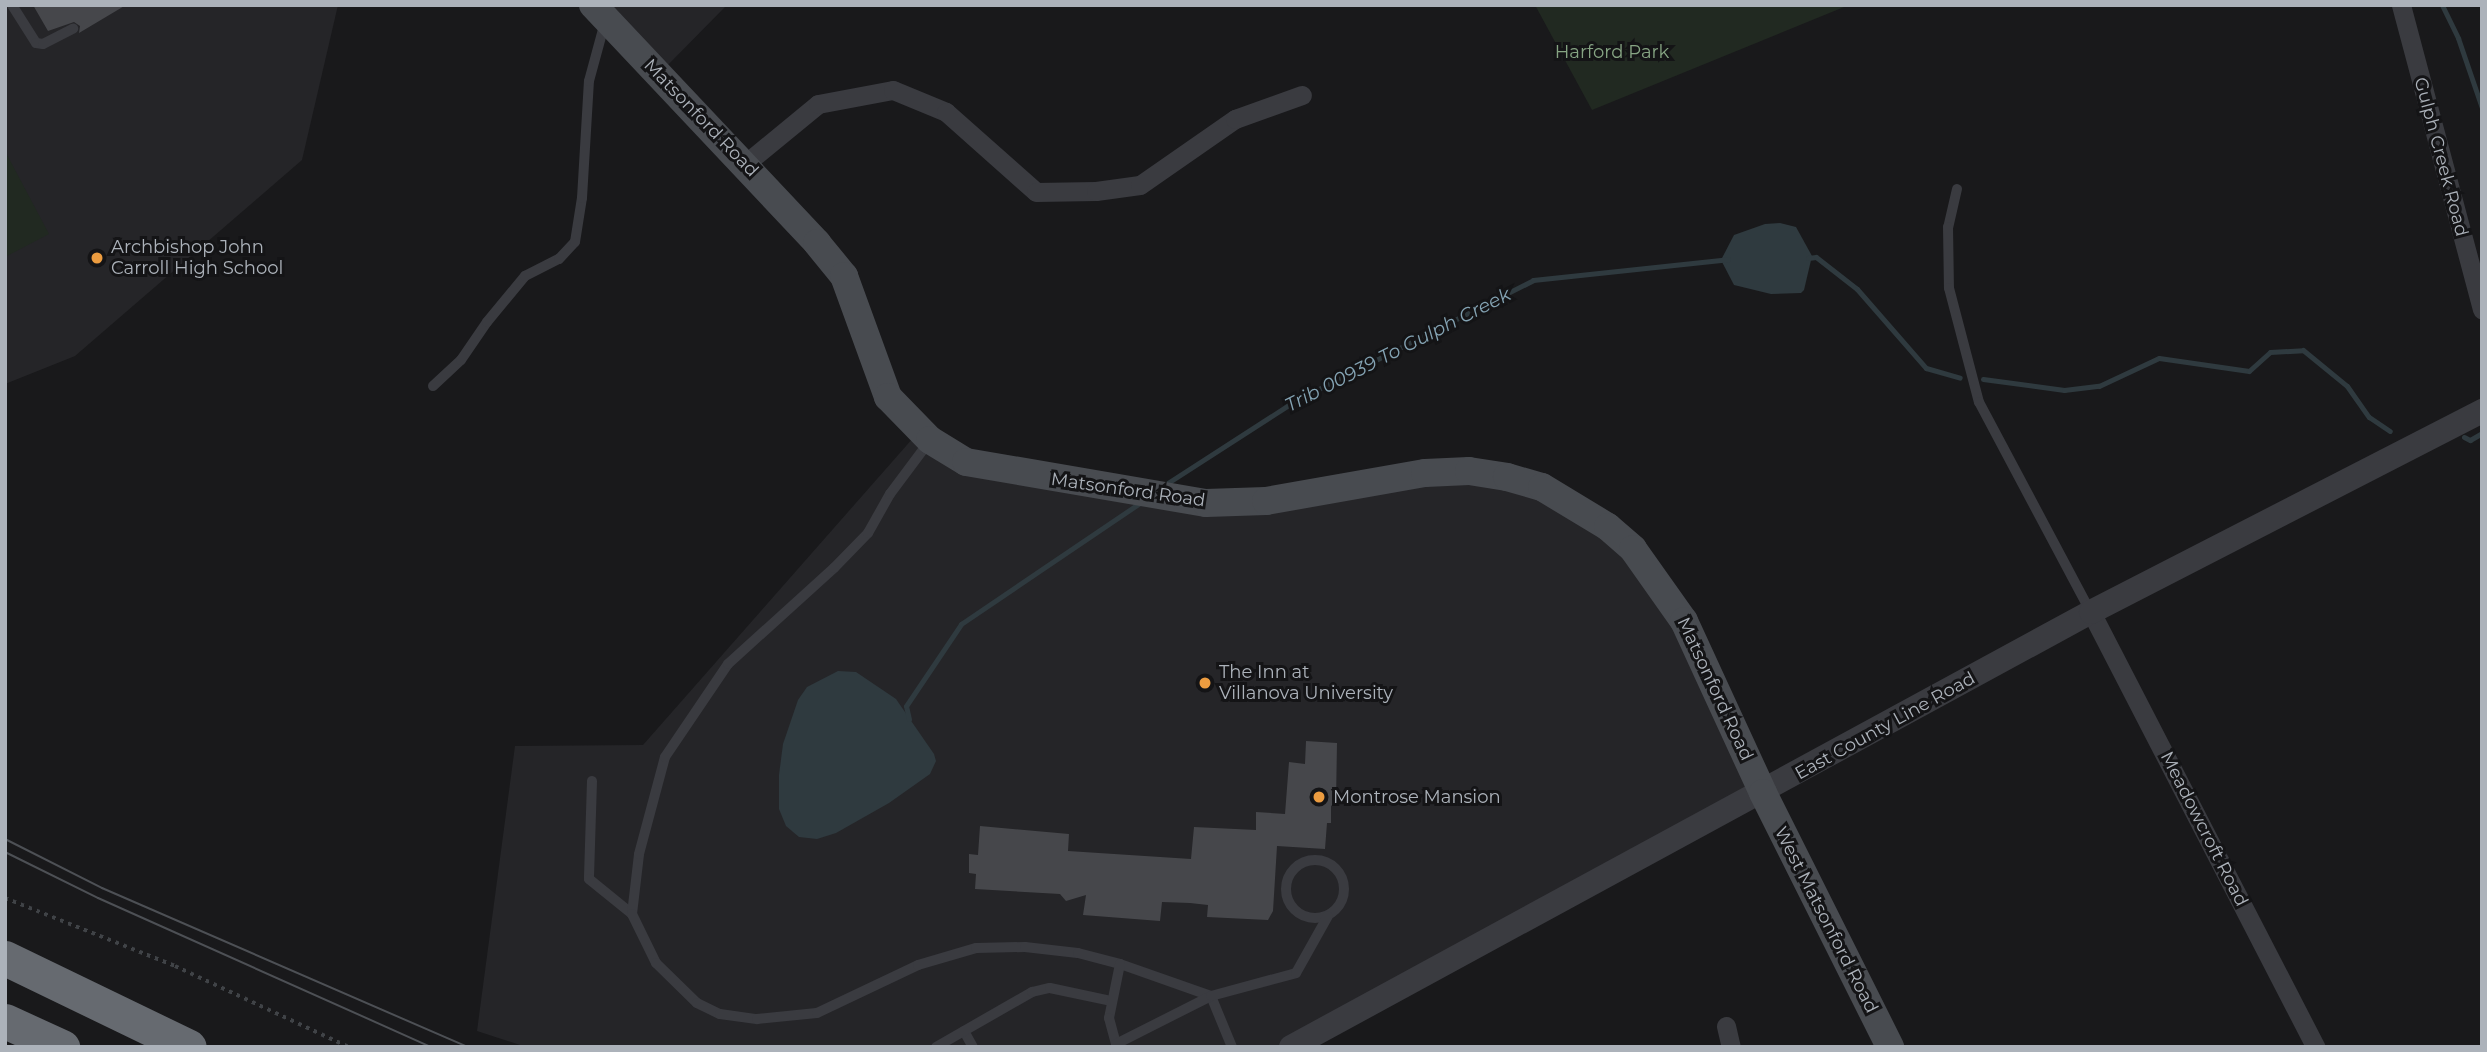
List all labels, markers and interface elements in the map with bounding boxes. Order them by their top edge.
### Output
park label: Harford Park [1555,41,1669,63]
street label: Matsonford Road [639,55,763,181]
street label: Gulph Creek Road [2409,75,2473,239]
place label: Archbishop John Carroll High School [111,237,283,280]
marker: Archbishop John Carroll High School [89,250,105,266]
water label: Trib 00939 To Gulph Creek [1281,283,1515,417]
street label: Matsonford Road [1049,468,1207,512]
street label: Matsonford Road [1672,614,1758,764]
place label: The Inn at Villanova University [1219,662,1393,704]
street label: East County Line Road [1791,667,1979,785]
marker: The Inn at Villanova University [1197,675,1213,691]
street label: Meadowcroft Road [2156,748,2252,910]
place label: Montrose Mansion [1333,786,1501,808]
marker: Montrose Mansion [1311,789,1327,805]
street label: West Matsonford Road [1770,823,1882,1017]

